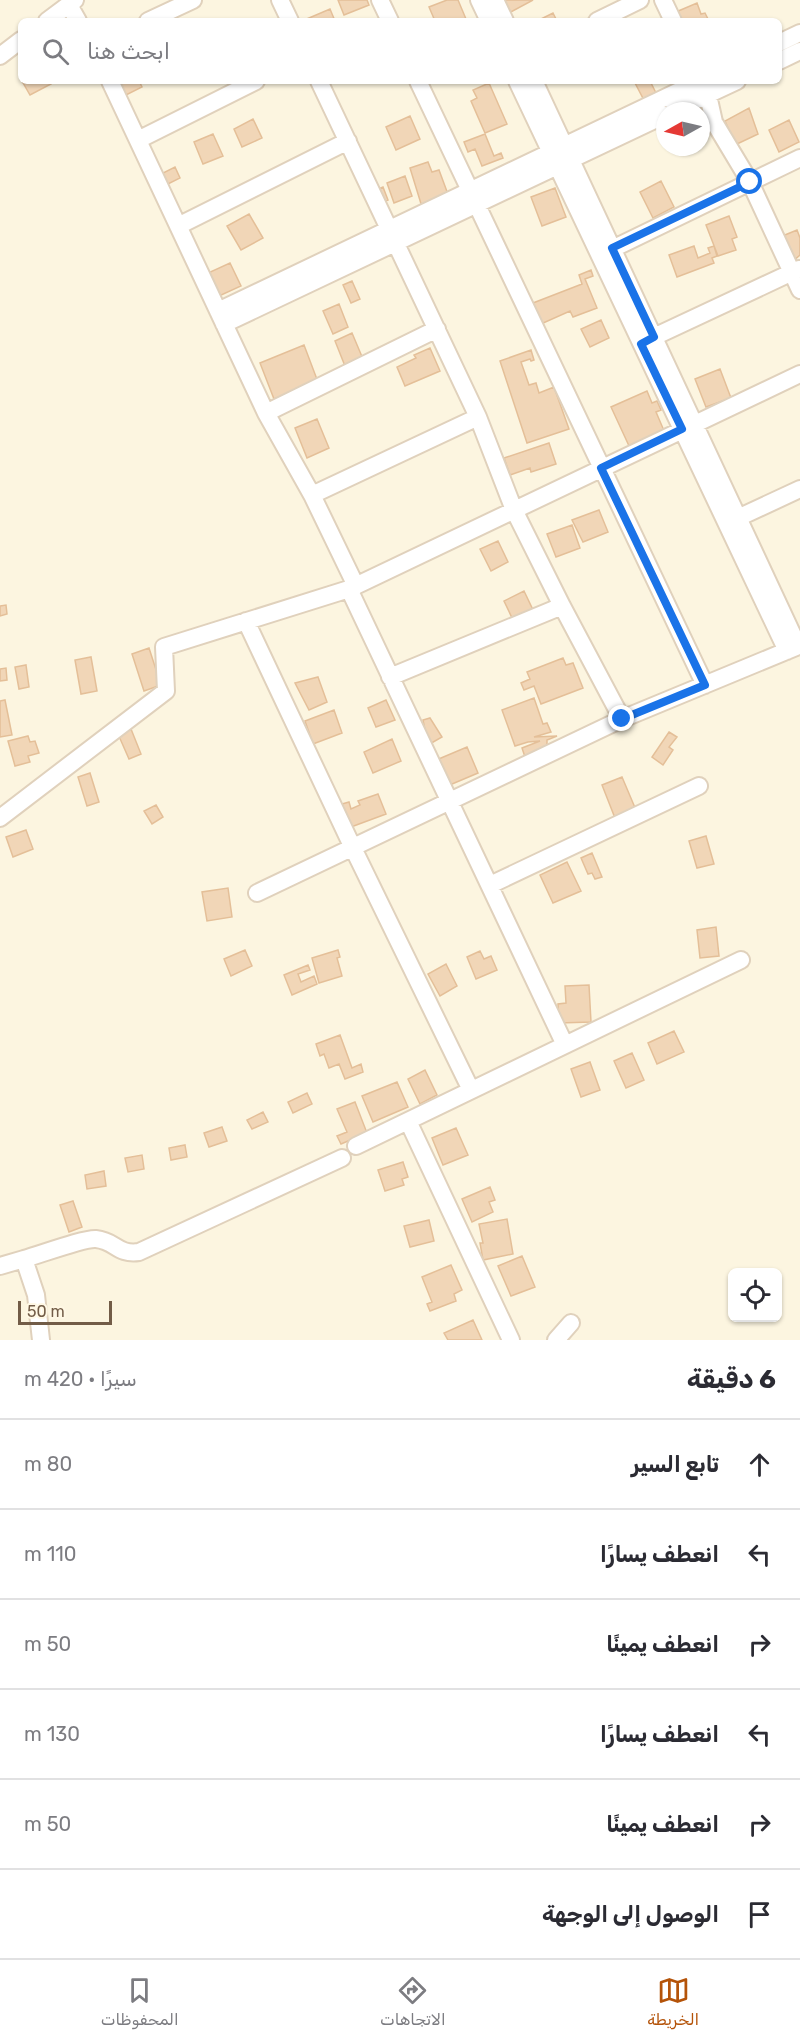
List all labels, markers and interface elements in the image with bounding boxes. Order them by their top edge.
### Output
search box [18,18,782,84]
icon: search [39,35,72,68]
text: ابحث هنا [87,38,170,65]
north arrow [656,102,710,156]
route start [736,168,762,194]
route end [608,705,634,731]
map controls [728,1268,782,1322]
button: locate [728,1268,782,1322]
scale bar [18,1298,112,1326]
text: 50 m [27,1302,65,1321]
text: 6 دقيقة [687,1364,776,1395]
text: سيرًا · 420 m [24,1367,137,1391]
icon: ahead [743,1448,776,1481]
text: تابع السير [631,1451,719,1478]
text: 80 m [24,1452,72,1476]
icon: left [743,1538,776,1571]
text: انعطف يسارًا [600,1541,719,1568]
text: 110 m [24,1542,77,1566]
icon: right [743,1628,776,1661]
text: انعطف يمينًا [606,1631,719,1658]
text: 50 m [24,1632,71,1656]
icon: left [743,1718,776,1751]
text: انعطف يسارًا [600,1721,719,1748]
text: 130 m [24,1722,80,1746]
icon: right [743,1808,776,1841]
text: انعطف يمينًا [606,1811,719,1838]
text: 50 m [24,1812,71,1836]
icon: arrive [743,1898,776,1931]
text: الوصول إلى الوجهة [542,1901,719,1928]
tab: المحفوظات [101,1974,179,2029]
tab: الاتجاهات [380,1974,446,2029]
tab: الخريطة [647,1974,699,2029]

